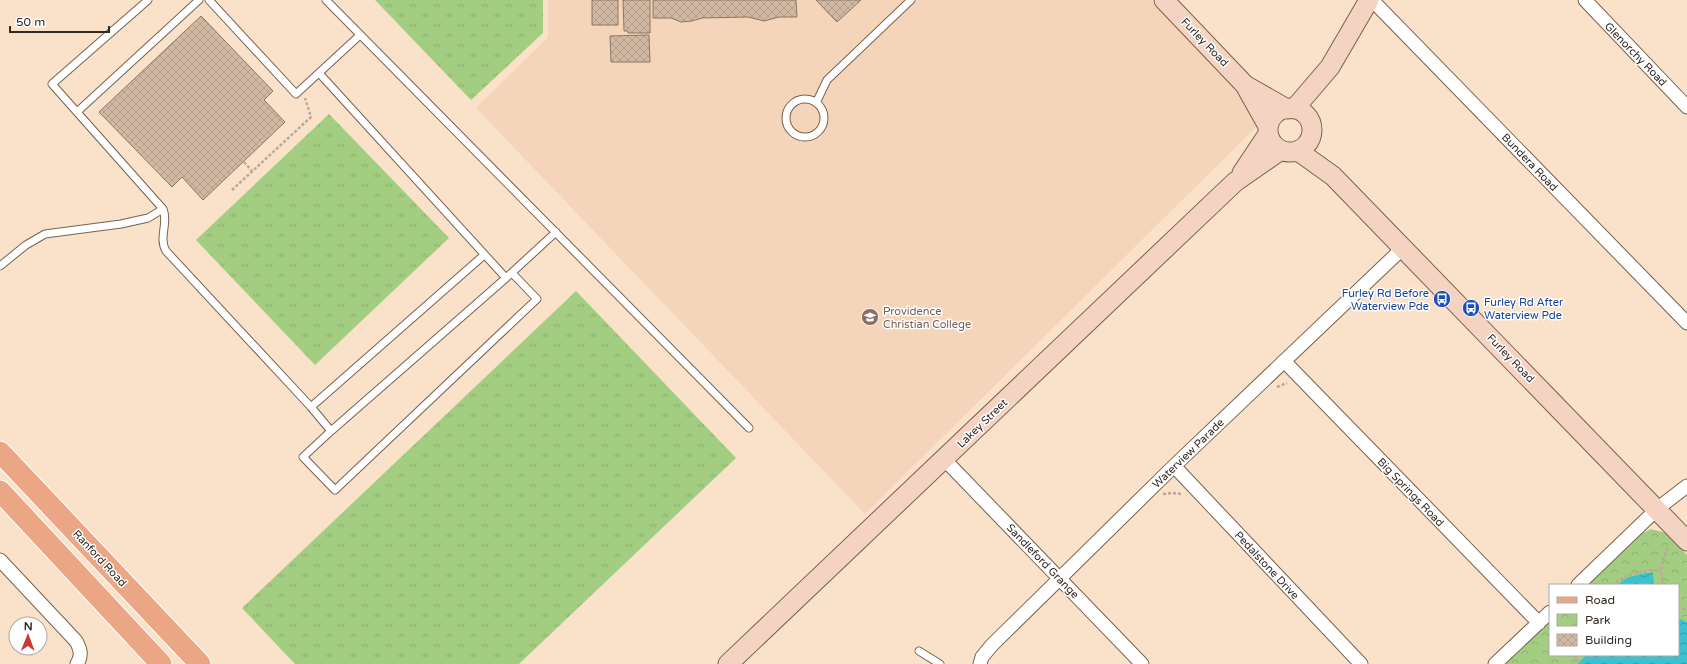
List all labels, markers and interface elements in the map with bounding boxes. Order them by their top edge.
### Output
scale bar [10,8,109,34]
text: 50 m [16,15,45,29]
street label: Furley Road [1178,15,1231,69]
street label: Glenorchy Road [1602,20,1669,89]
street label: Bundera Road [1499,131,1560,194]
place label: Furley Rd Before Waterview Pde [1342,287,1429,313]
bus stop icon: Furley Rd Before Waterview Pde [1432,289,1452,309]
place label: Furley Rd After Waterview Pde [1484,296,1564,322]
bus stop icon: Furley Rd After Waterview Pde [1461,298,1481,318]
place label: Providence Christian College [883,305,971,331]
school or university icon: Providence Christian College [860,307,880,327]
street label: Furley Road [1484,331,1537,385]
street label: Lakey Street [955,396,1010,451]
street label: Waterview Parade [1150,416,1227,491]
street label: Big Springs Road [1375,455,1447,529]
street label: Sandleford Grange [1004,521,1082,601]
street label: Ranford Road [70,527,129,589]
street label: Pedalstone Drive [1232,529,1301,602]
legend [1549,584,1679,656]
text: Road [1585,593,1615,607]
text: Park [1585,613,1611,627]
north arrow [8,616,48,656]
text: N [24,620,33,633]
text: Building [1585,633,1632,647]

